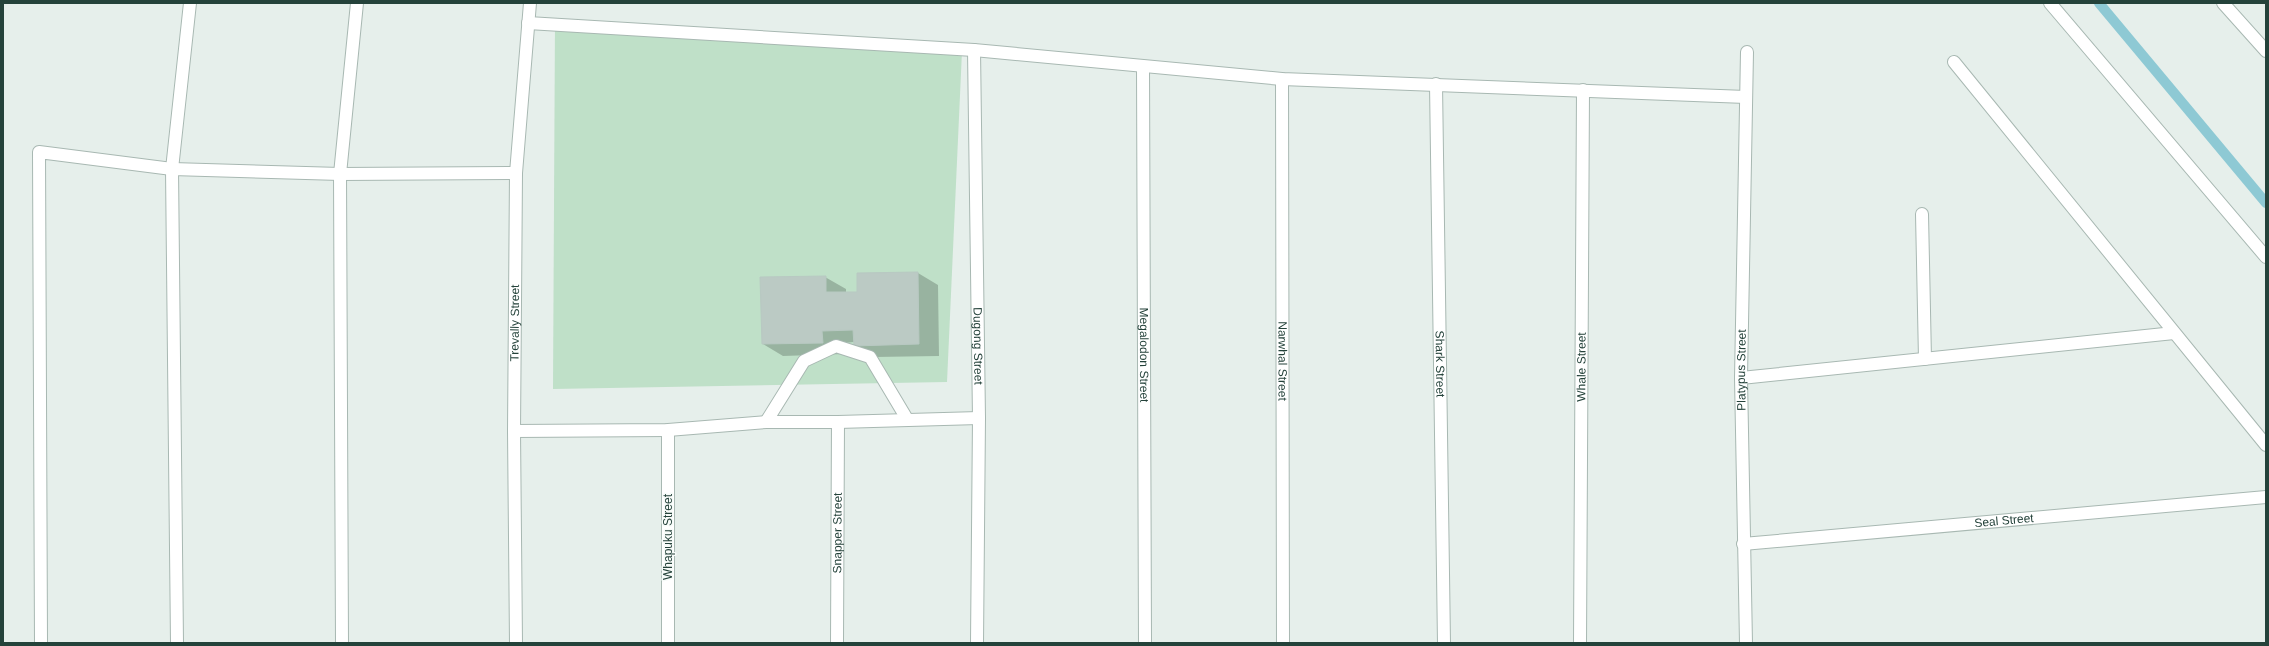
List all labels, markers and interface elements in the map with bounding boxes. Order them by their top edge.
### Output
street label: Trevally Street [508,284,522,362]
street label: Dugong Street [970,307,986,385]
street label: Megalodon Street [1137,308,1151,403]
street label: Narwhal Street [1275,321,1290,401]
street label: Platypus Street [1734,329,1749,411]
street label: Shark Street [1433,330,1447,398]
street label: Whale Street [1574,332,1589,402]
street label: Snapper Street [830,492,845,573]
street label: Whapuku Street [661,493,675,580]
street label: Seal Street [1974,511,2035,530]

